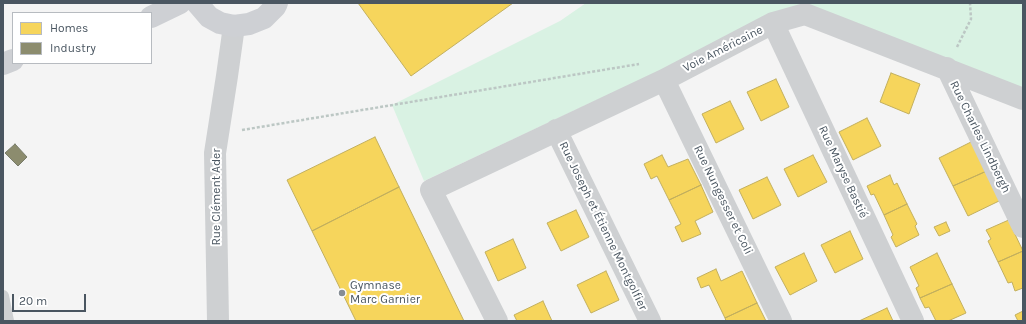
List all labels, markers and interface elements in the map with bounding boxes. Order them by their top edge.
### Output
legend [12,12,152,64]
text: Homes [50,21,88,35]
street label: Voie Américaine [681,23,765,75]
text: Industry [50,41,96,55]
street label: Rue Charles Lindbergh [947,79,1013,195]
street label: Rue Maryse Bastié [815,124,871,220]
street label: Rue Joseph et Étienne Montgolfier [556,139,650,313]
street label: Rue Nungesser et Coli [690,143,756,257]
street label: Rue Clément Ader [210,148,224,246]
place label: Gymnase Marc Garnier [350,279,420,307]
scale bar [14,286,88,312]
marker: Gymnase Marc Garnier [337,288,347,298]
text: 20 m [19,294,47,308]

